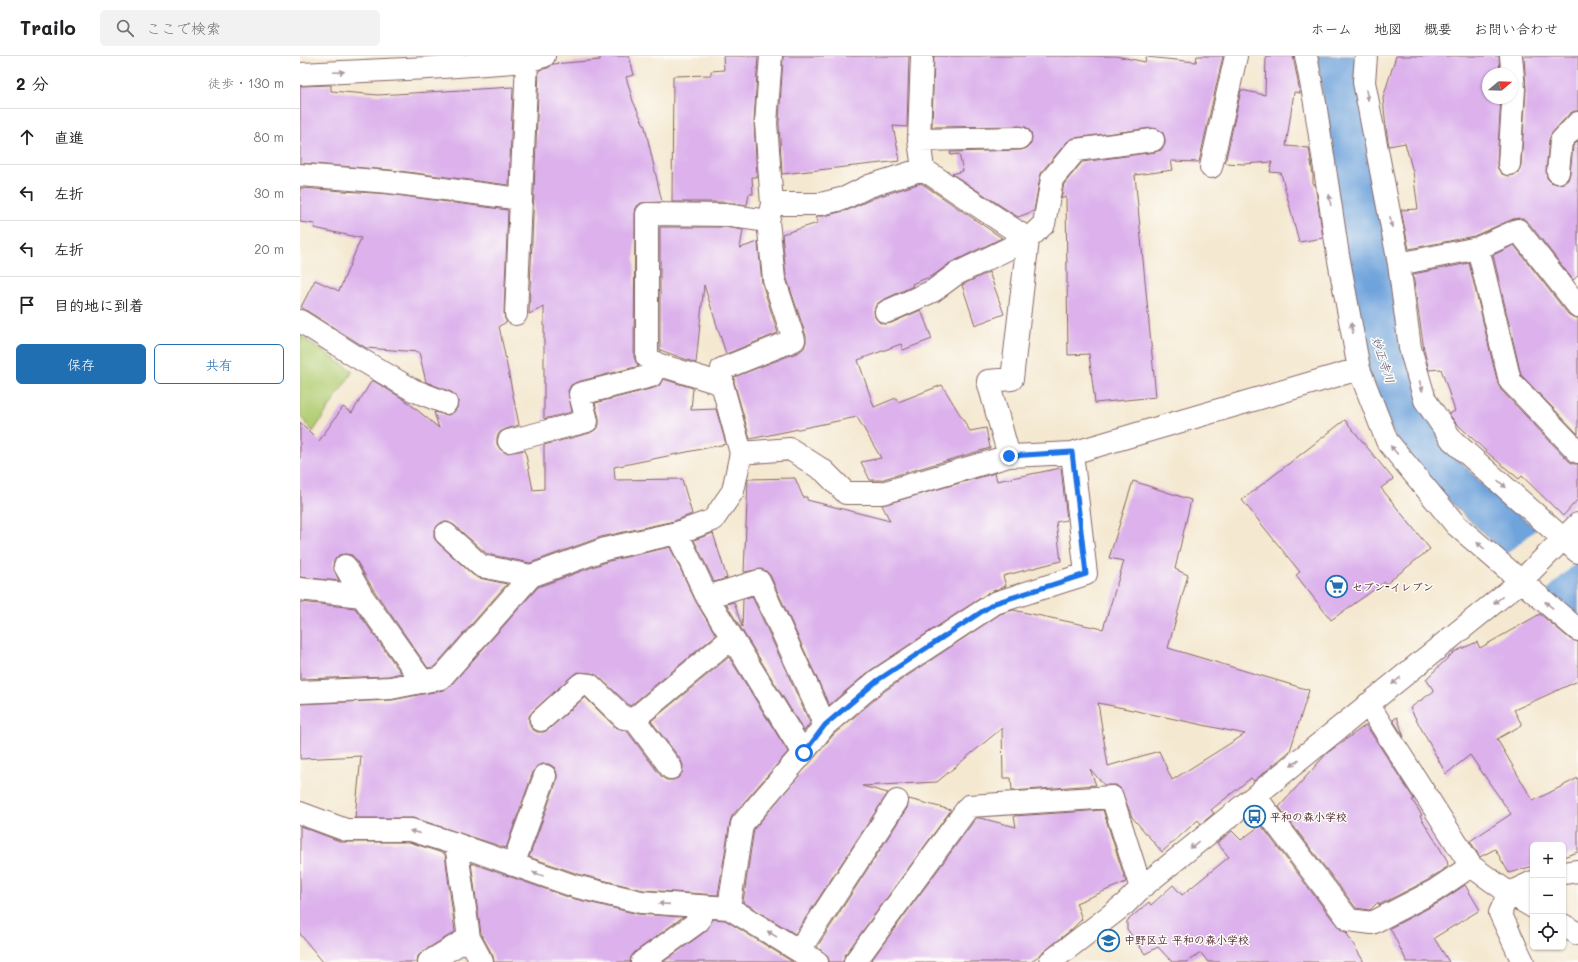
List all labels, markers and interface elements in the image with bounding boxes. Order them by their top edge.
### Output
search box [100,10,380,46]
text: Trailo [20,15,76,40]
icon: search [114,17,136,39]
text: ここで検索 [146,18,221,38]
text: ホーム [1311,19,1352,38]
text: 地図 [1374,19,1402,38]
text: 概要 [1424,19,1452,38]
text: お問い合わせ [1474,19,1558,38]
north arrow [1482,68,1518,104]
one-way arrow [333,69,345,76]
text: 2 分 [16,72,49,94]
text: 徒歩 · 130 m [208,74,284,91]
one-way arrow [1364,89,1370,101]
icon: ahead [16,126,38,148]
text: 直進 [54,127,84,147]
text: 80 m [254,128,284,145]
icon: left [16,182,38,204]
text: 左折 [54,183,84,203]
text: 30 m [254,184,284,201]
one-way arrow [1327,194,1333,206]
one-way arrow [1388,216,1394,229]
icon: left [16,238,38,260]
text: 左折 [54,239,84,259]
text: 20 m [254,240,284,257]
icon: arrive [16,294,38,316]
text: 目的地に到着 [54,295,144,315]
one-way arrow [1348,322,1354,335]
water label: 妙正寺川 [1369,334,1399,385]
button: 保存 [16,344,146,384]
button: 共有 [154,344,284,384]
one-way arrow [1418,379,1424,392]
one-way arrow [1390,445,1399,455]
route end [1000,447,1018,465]
one-way arrow [1496,480,1507,489]
one-way arrow [1476,542,1486,551]
supermarket icon: セブン-イレブン [1324,574,1350,600]
place label: セブン-イレブン [1352,579,1434,594]
one-way arrow [1492,595,1503,604]
one-way arrow [1544,601,1555,610]
one-way arrow [1391,677,1402,686]
route start [795,744,813,762]
one-way arrow [1290,759,1301,768]
bus stop icon: 平和の森小学校 [1242,804,1268,830]
place label: 平和の森小学校 [1270,809,1347,824]
one-way arrow [409,828,421,834]
one-way arrow [1189,841,1200,849]
map controls [1530,842,1566,950]
button: + [1530,842,1566,878]
one-way arrow [531,870,543,876]
button: − [1530,878,1566,914]
one-way arrow [658,900,670,907]
button: locate [1530,914,1566,950]
school or university icon: 中野区立 平和の森小学校 [1096,927,1122,953]
one-way arrow [767,930,777,938]
place label: 中野区立 平和の森小学校 [1124,932,1249,947]

